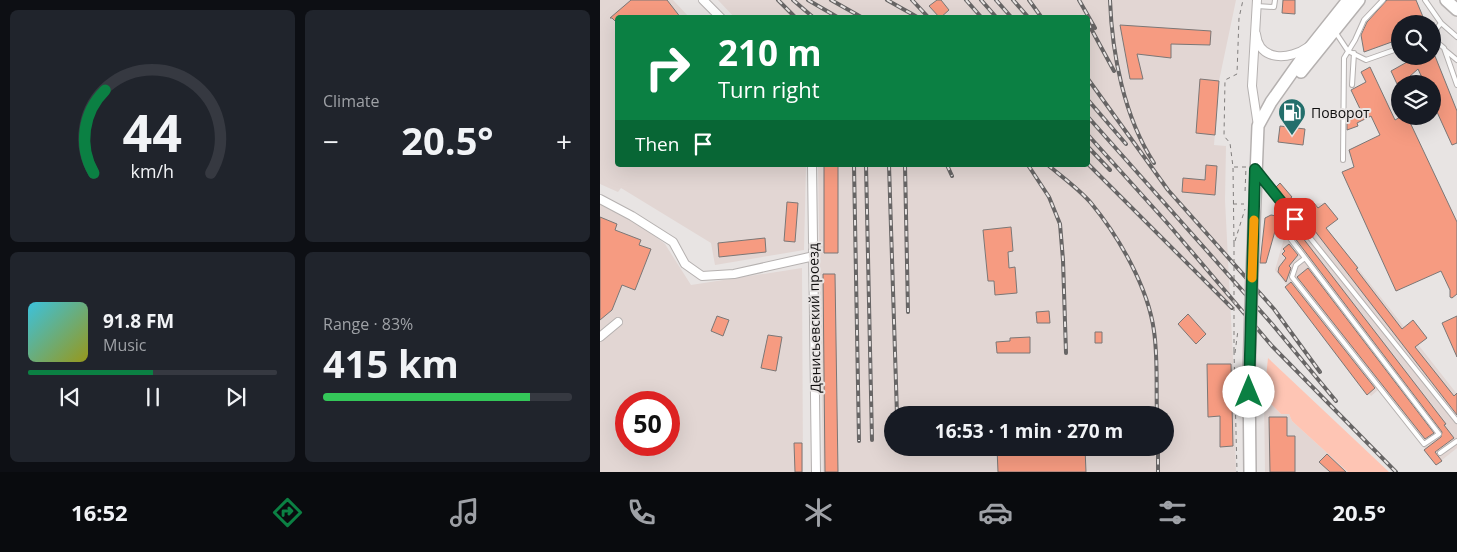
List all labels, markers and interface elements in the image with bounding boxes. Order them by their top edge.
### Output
map controls [1391,15,1441,125]
button: search [1391,15,1441,65]
text: 210 m [718,29,822,76]
icon: right [635,35,700,100]
text: Turn right [718,74,820,104]
button: layers [1391,75,1441,125]
text: Climate [323,90,380,112]
text: 44 [123,96,182,167]
fuel station icon: Поворот [1277,97,1307,136]
place label: Поворот [1311,103,1370,122]
text: 20.5° [401,114,494,166]
text: − [323,122,339,160]
text: + [556,122,572,160]
icon: arrive [689,130,717,158]
text: Then [635,131,679,157]
text: km/h [131,159,174,183]
pin [1274,198,1316,240]
icon: arrive [1281,205,1309,233]
street label: Денисьевский проезд [803,243,825,393]
text: 91.8 FM [103,308,174,334]
text: Range · 83% [323,313,413,335]
text: Music [103,334,147,356]
text: 415 km [323,337,459,389]
position arrow [1222,365,1274,417]
icon: previous [56,383,84,411]
icon: pause [139,383,167,411]
icon: next [222,383,250,411]
speed limit sign: 50 [615,391,680,456]
text: 16:53 · 1 min · 270 m [935,418,1123,444]
icon: directions [270,495,305,530]
icon: music [447,495,482,530]
icon: phone [624,495,659,530]
icon: climate [801,495,836,530]
icon: car [978,495,1013,530]
icon: filters [1155,495,1190,530]
text: 16:52 [71,497,128,527]
text: 20.5° [1332,497,1386,527]

